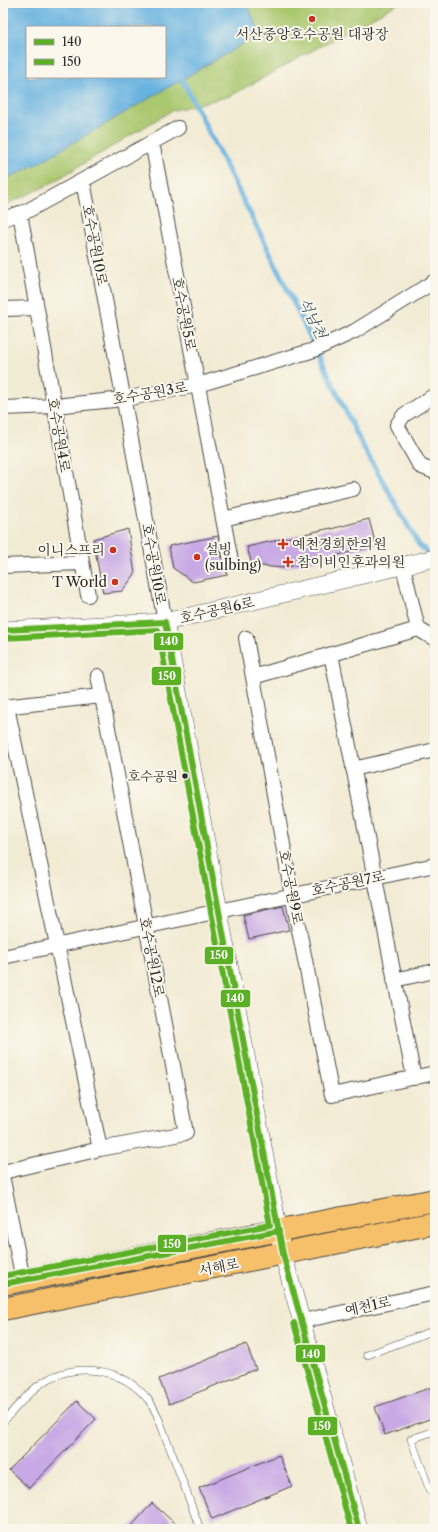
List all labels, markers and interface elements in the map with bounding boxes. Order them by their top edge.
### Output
marker: 서산중앙호수공원 대광장 [307,14,317,24]
place label: 서산중앙호수공원 대광장 [236,25,389,43]
legend [26,26,166,78]
text: 140 [62,34,82,49]
text: 150 [62,54,81,69]
street label: 호수공원10로 [78,203,112,288]
street label: 호수공원5로 [168,275,200,353]
water label: 석남천 [295,294,332,343]
street label: 호수공원3로 [111,378,189,408]
street label: 호수공원4로 [44,396,75,474]
street label: 호수공원10로 [138,522,170,607]
place label: 예천경희한의원 [292,535,387,553]
marker: 예천경희한의원 [277,538,289,550]
place label: 설빙 (sulbing) [205,540,261,574]
place label: 이니스프리 [37,541,105,559]
marker: 이니스프리 [108,545,118,555]
marker: 설빙 (sulbing) [192,552,202,562]
place label: 참이비인후과의원 [297,553,405,571]
marker: 참이비인후과의원 [282,556,294,568]
place label: T World [52,573,107,591]
marker: T World [110,577,120,587]
street label: 호수공원6로 [178,593,256,627]
line badge: 140 [153,632,184,651]
text: 140 [160,634,178,648]
line badge: 150 [151,666,182,686]
text: 150 [158,669,176,683]
place label: 호수공원 [128,768,178,784]
marker: 호수공원 [180,771,190,781]
street label: 호수공원9로 [275,848,307,926]
street label: 호수공원7로 [310,866,387,900]
street label: 호수공원12로 [135,915,169,999]
line badge: 150 [204,946,234,965]
text: 150 [210,948,228,962]
line badge: 140 [220,989,251,1008]
text: 140 [226,991,244,1005]
line badge: 150 [157,1234,187,1253]
text: 150 [163,1237,181,1251]
street label: 서해로 [197,1254,241,1280]
street label: 예천1로 [343,1292,393,1320]
line badge: 140 [295,1344,326,1363]
text: 140 [302,1347,320,1361]
line badge: 150 [307,1416,338,1436]
text: 150 [313,1419,331,1433]

